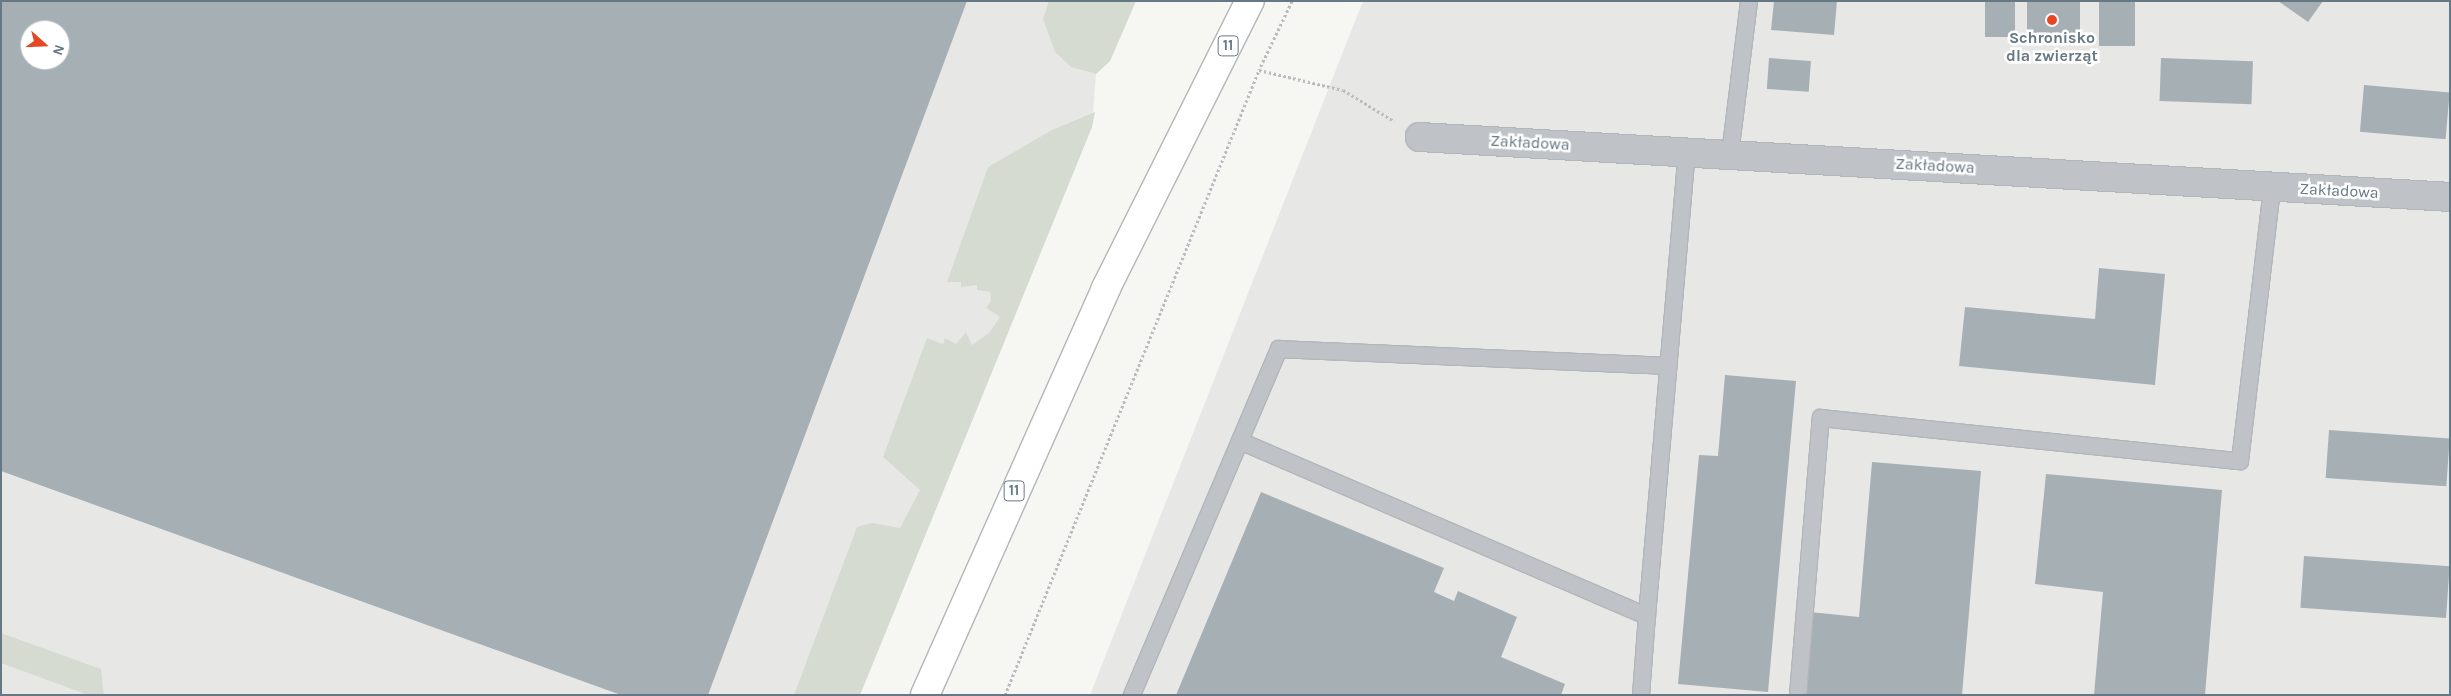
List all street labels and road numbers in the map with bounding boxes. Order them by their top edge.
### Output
road number: 11 [1217,34,1239,58]
street label: Zakładowa [1490,131,1570,155]
street label: Zakładowa [1895,154,1975,178]
street label: Zakładowa [2299,179,2379,203]
road number: 11 [1003,478,1025,504]

